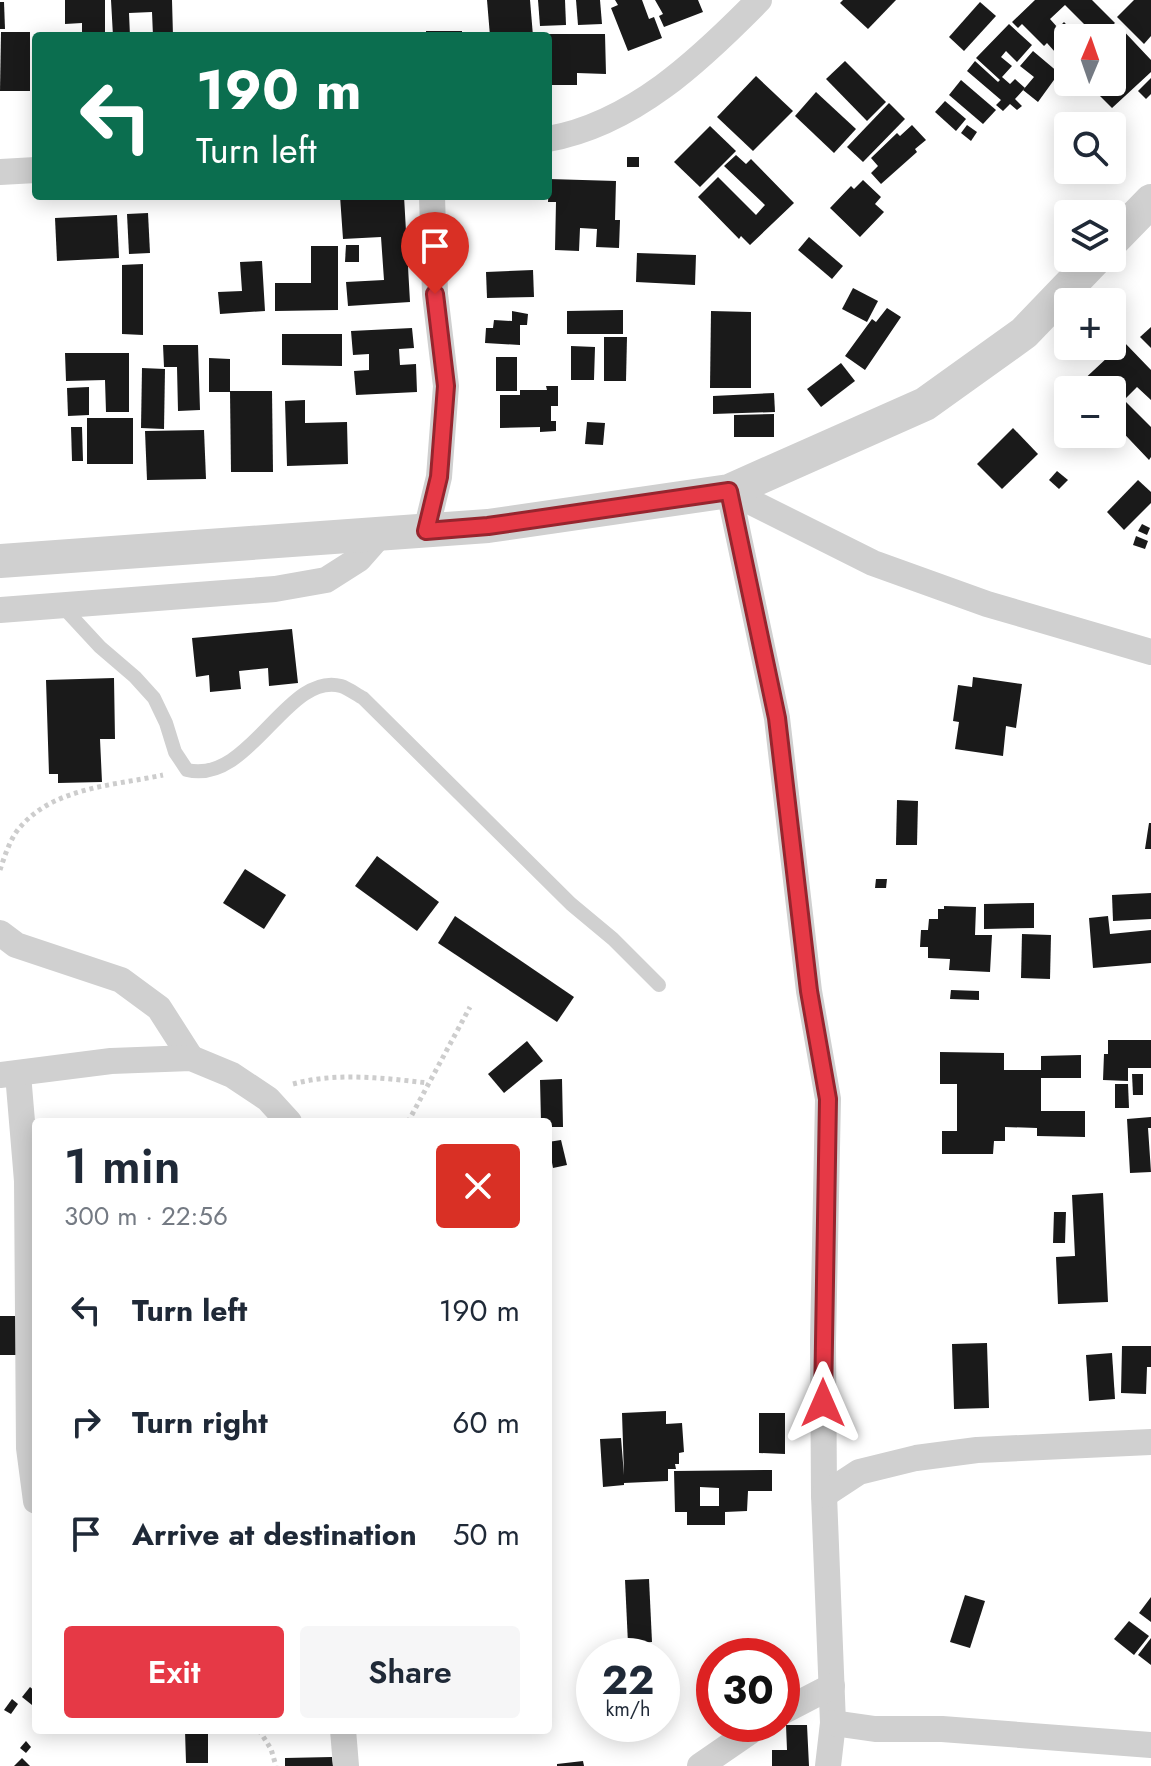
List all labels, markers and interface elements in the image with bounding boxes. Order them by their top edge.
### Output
north arrow [1054,24,1126,96]
map controls [1054,24,1126,448]
text: 190 m [196,49,362,130]
icon: left [64,64,168,168]
button: search [1054,112,1126,184]
text: Turn left [196,124,317,176]
button: layers [1054,200,1126,272]
pin [401,212,469,294]
icon: arrive [413,224,457,268]
button: + [1054,288,1126,360]
button: − [1054,376,1126,448]
text: 1 min [64,1132,181,1201]
button: close [436,1144,520,1228]
text: 300 m · 22:56 [64,1197,228,1235]
icon: left [64,1288,108,1332]
text: Turn left [132,1289,247,1332]
text: 190 m [439,1289,520,1332]
position arrow [781,1361,865,1445]
icon: right [64,1400,108,1444]
text: Turn right [132,1401,268,1444]
text: 60 m [452,1401,520,1444]
icon: arrive [64,1512,108,1556]
text: Arrive at destination [132,1513,417,1556]
text: 50 m [453,1513,520,1556]
button: Exit [64,1626,284,1718]
button: Share [300,1626,520,1718]
speed limit sign: 30 [696,1638,800,1742]
text: 22 [602,1651,654,1709]
text: km/h [605,1695,651,1724]

